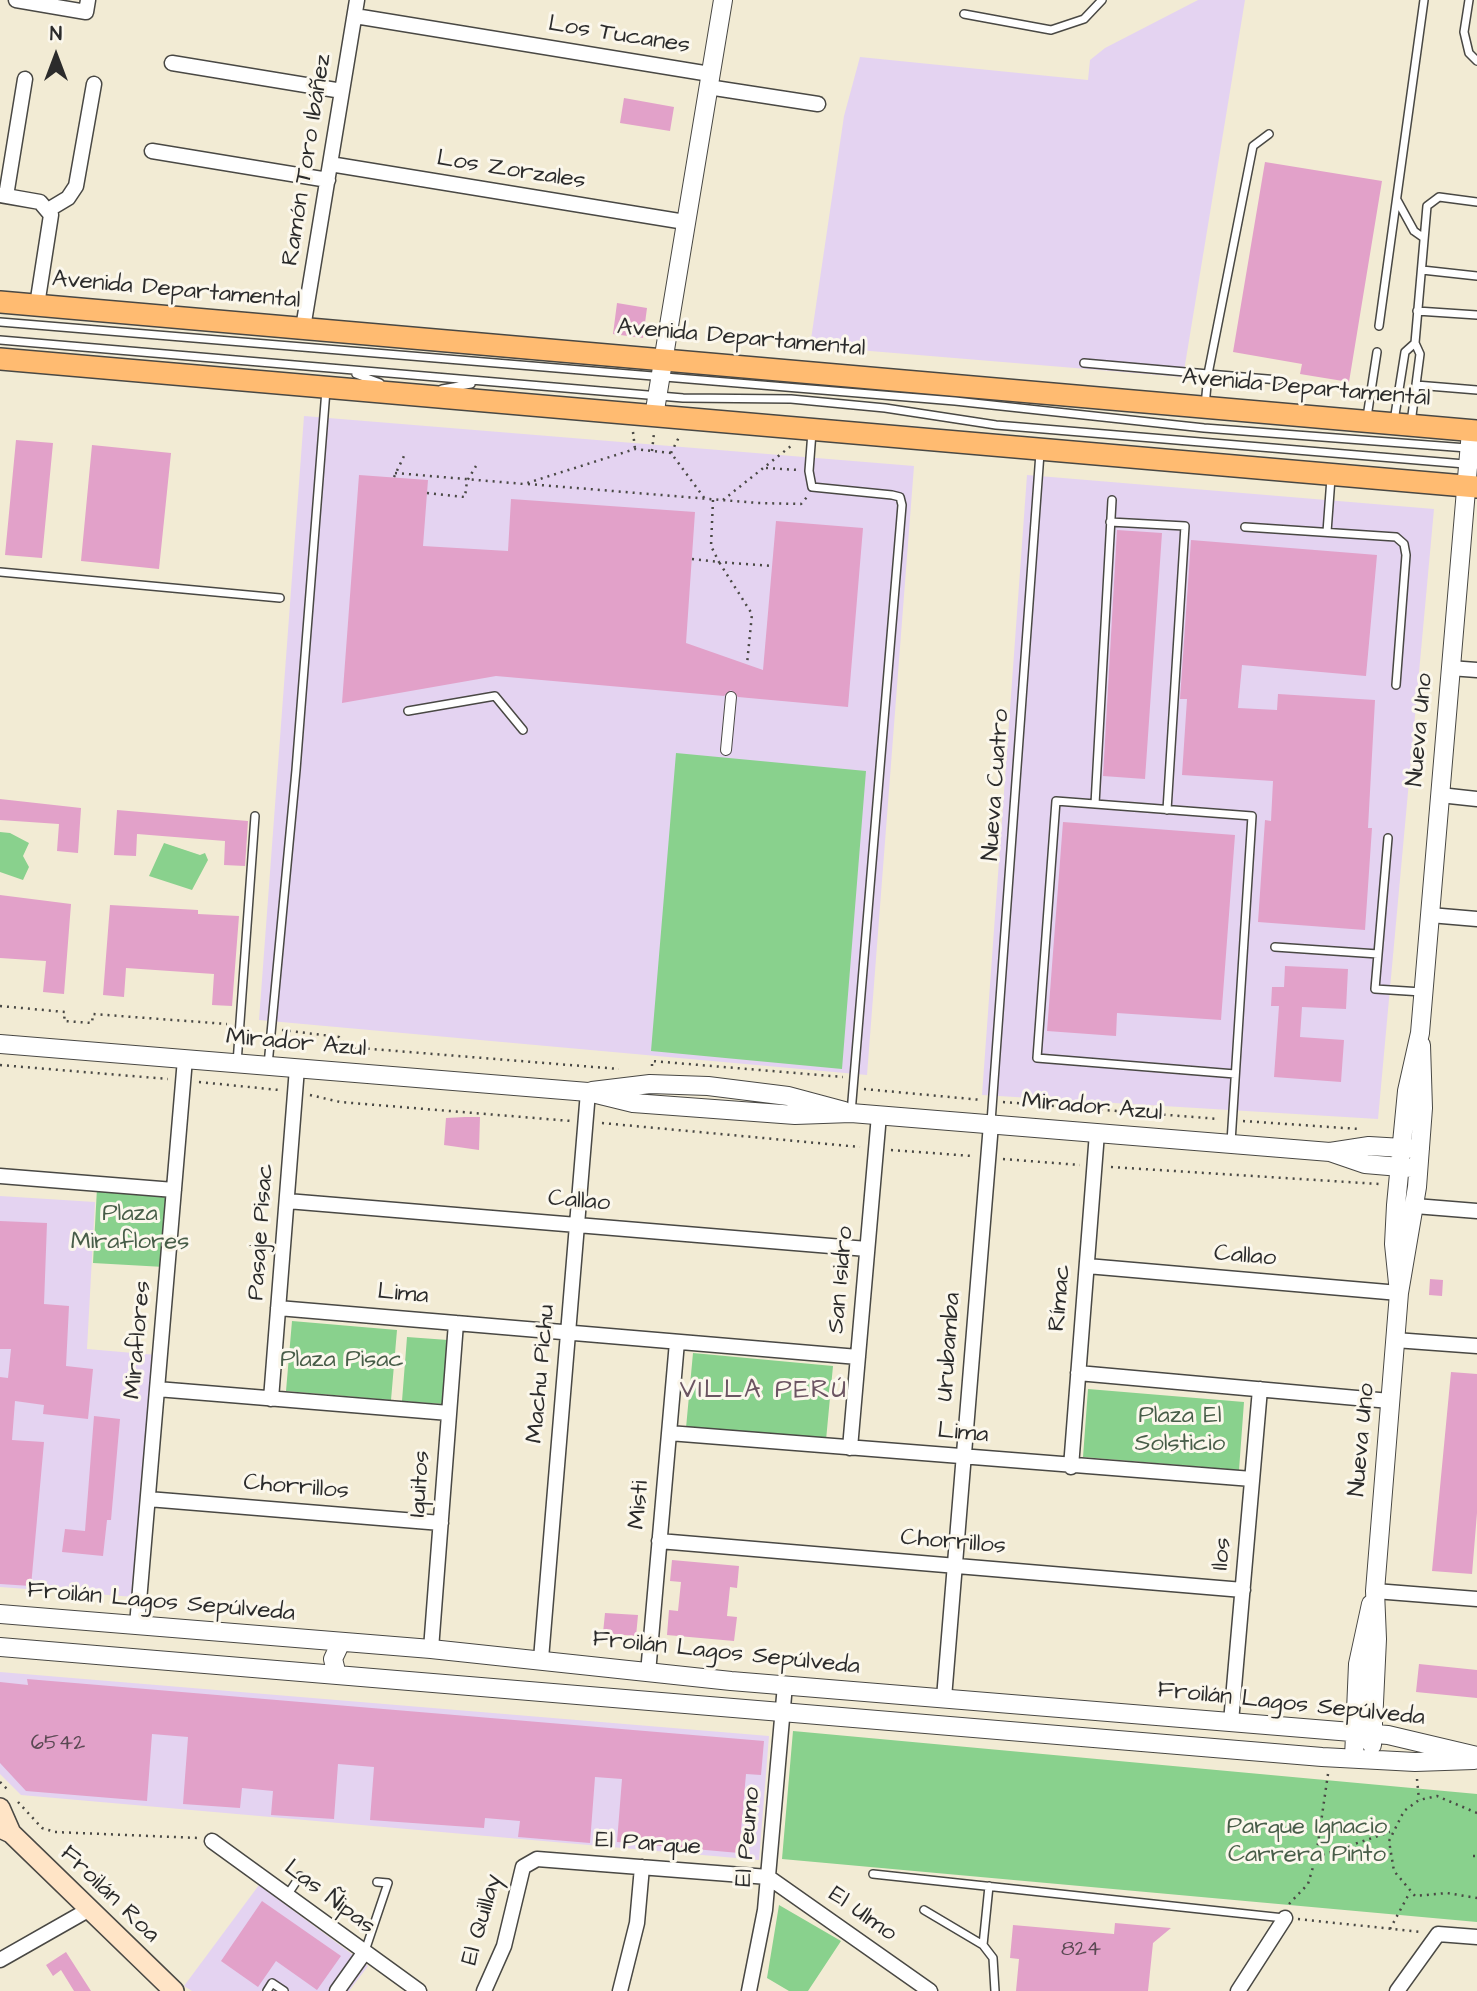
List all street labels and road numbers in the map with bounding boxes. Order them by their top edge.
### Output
street label: Los Tucanes [546,11,692,61]
street label: Ramón Toro Ibáñez [277,52,339,268]
street label: Los Zorzales [435,145,587,197]
street label: Avenida Departamental [51,266,301,316]
street label: Avenida Departamental [616,314,866,364]
street label: Avenida Departamental [1181,364,1431,414]
street label: Nueva Uno [1402,672,1440,788]
street label: Nueva Cuatro [977,708,1017,862]
street label: Mirador Azul [225,1024,367,1064]
street label: Mirador Azul [1021,1088,1163,1128]
street label: Pasaje Pisac [243,1163,281,1301]
street label: Callao [547,1185,611,1219]
street label: San Isidro [823,1225,861,1335]
street label: Callao [1213,1240,1277,1274]
street label: Rímac [1044,1263,1078,1333]
street label: Lima [376,1278,430,1312]
street label: Miraflores [119,1280,159,1400]
street label: Urubamba [932,1292,968,1402]
street label: Machu Pichu [522,1303,562,1445]
street label: Nueva Uno [1344,1382,1382,1498]
street label: Lima [936,1417,990,1451]
street label: Iquitos [404,1450,438,1518]
street label: Chorrillos [242,1469,350,1507]
street label: Misti [624,1479,656,1531]
street label: Chorrillos [899,1524,1007,1562]
street label: Ilos [1207,1536,1239,1572]
street label: Froilán Lagos Sepúlveda [26,1577,296,1629]
street label: Froilán Lagos Sepúlveda [591,1626,861,1682]
street label: Froilán Lagos Sepúlveda [1156,1677,1426,1733]
street label: El Peumo [730,1786,768,1888]
street label: El Parque [594,1827,702,1863]
street label: Froilán Roa [53,1840,165,1950]
street label: Las Ñipas [278,1854,380,1942]
street label: El Quillay [456,1871,510,1969]
street label: El Ulmo [822,1881,902,1949]

